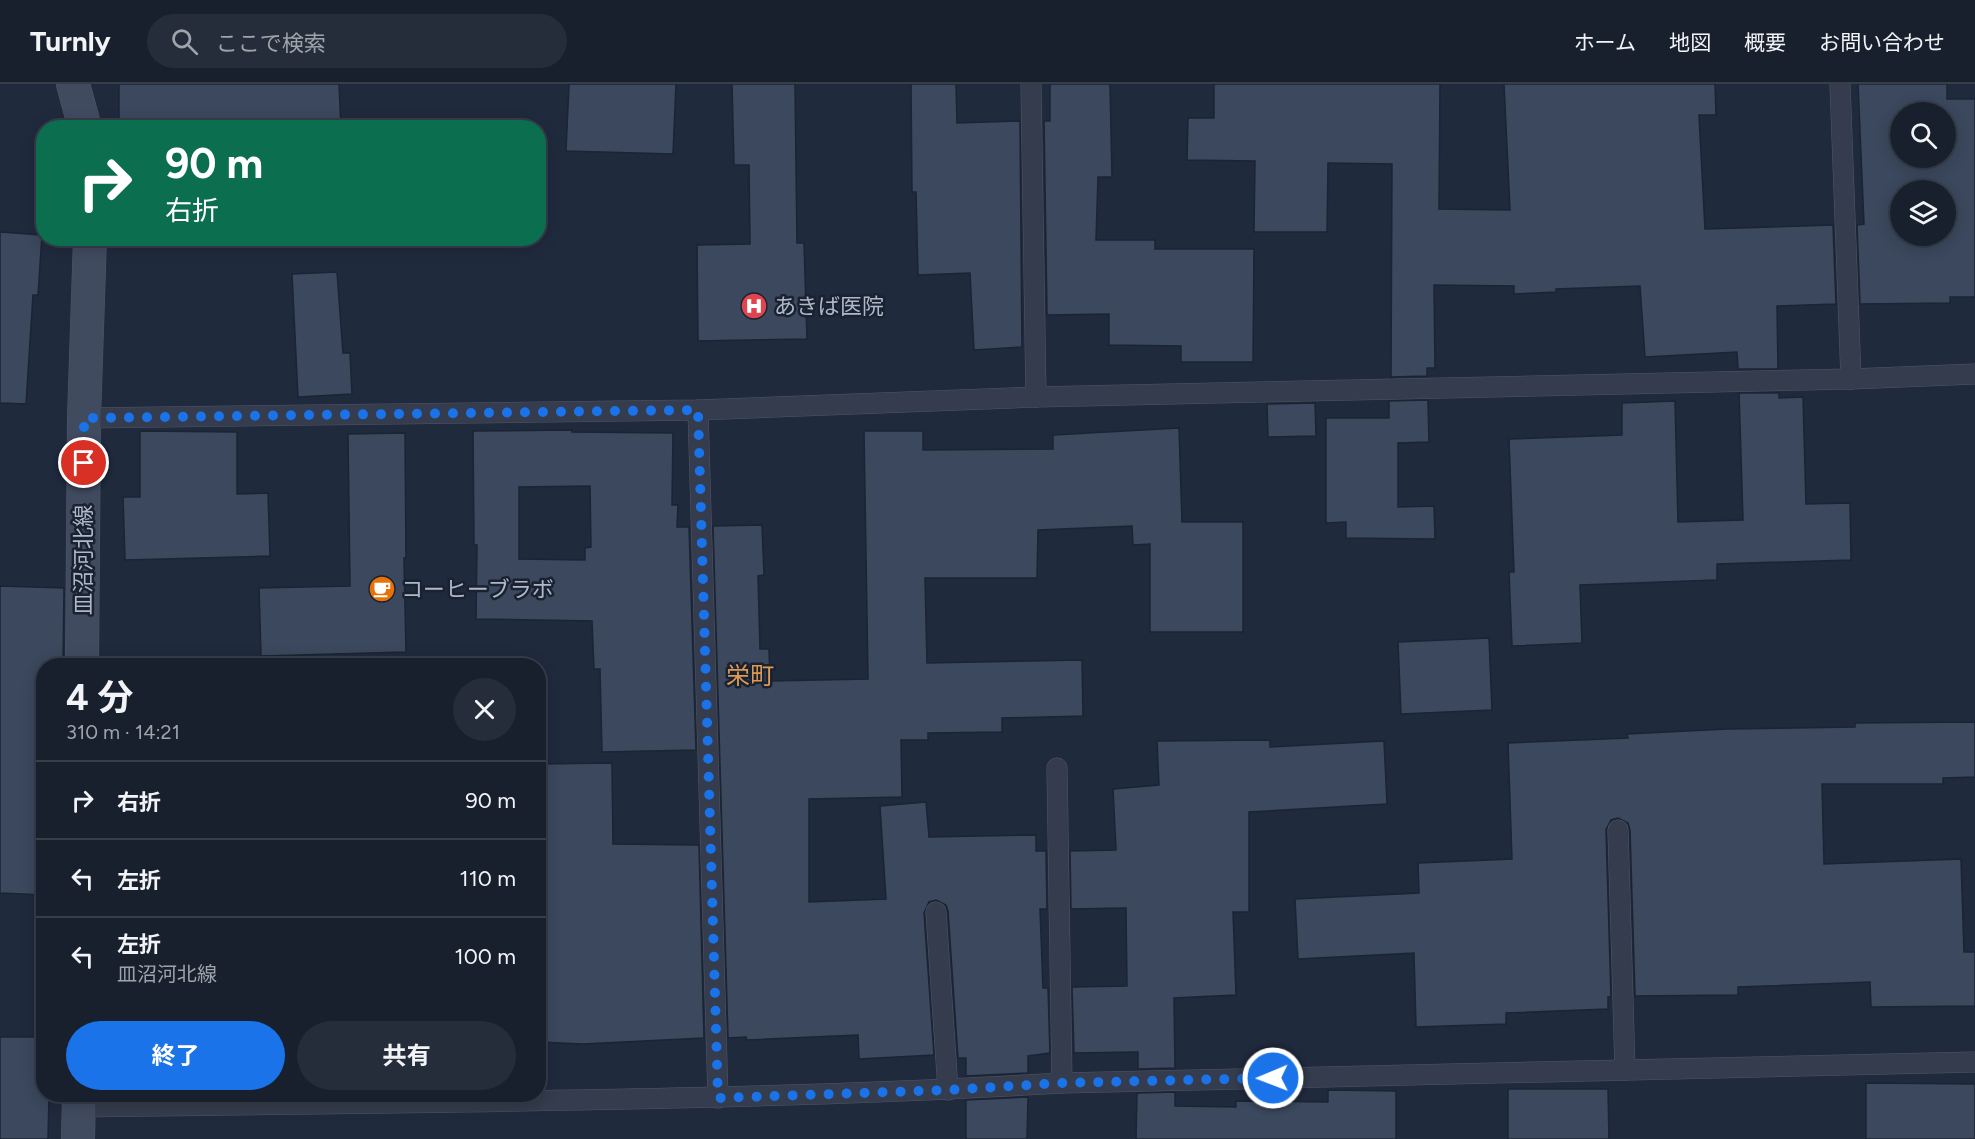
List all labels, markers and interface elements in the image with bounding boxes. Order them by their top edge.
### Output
search box [147,14,567,68]
text: Turnly [30,24,111,58]
icon: search [168,25,201,58]
text: ここで検索 [216,30,326,57]
text: ホーム [1574,30,1636,55]
text: 地図 [1669,30,1711,55]
text: 概要 [1744,30,1786,55]
text: お問い合わせ [1819,30,1945,55]
map controls [1890,102,1956,246]
button: search [1890,102,1956,168]
text: 90 m [165,138,263,189]
icon: right [66,144,144,222]
button: layers [1890,180,1956,246]
text: 右折 [165,194,219,227]
hospital icon: あきば医院 [739,291,769,321]
place label: あきば医院 [774,293,884,320]
pin [58,437,109,488]
icon: arrive [67,446,100,479]
street label: 皿沼河北線 [70,505,97,615]
cafe icon: コーヒーブラボ [367,574,397,604]
place label: コーヒーブラボ [401,576,554,603]
district label: 栄町 [726,661,774,690]
text: 4 分 [66,676,133,719]
button: close [453,678,516,741]
text: 310 m · 14:21 [66,720,180,744]
icon: right [66,784,99,817]
text: 90 m [465,787,516,814]
text: 右折 [117,789,161,816]
icon: left [66,862,99,895]
text: 110 m [460,865,516,892]
text: 左折 [117,867,161,894]
text: 左折 [117,931,161,958]
icon: left [66,940,99,973]
text: 100 m [455,943,516,970]
text: 皿沼河北線 [117,962,217,986]
button: 終了 [66,1021,285,1090]
button: 共有 [297,1021,516,1090]
position arrow [1241,1046,1305,1110]

